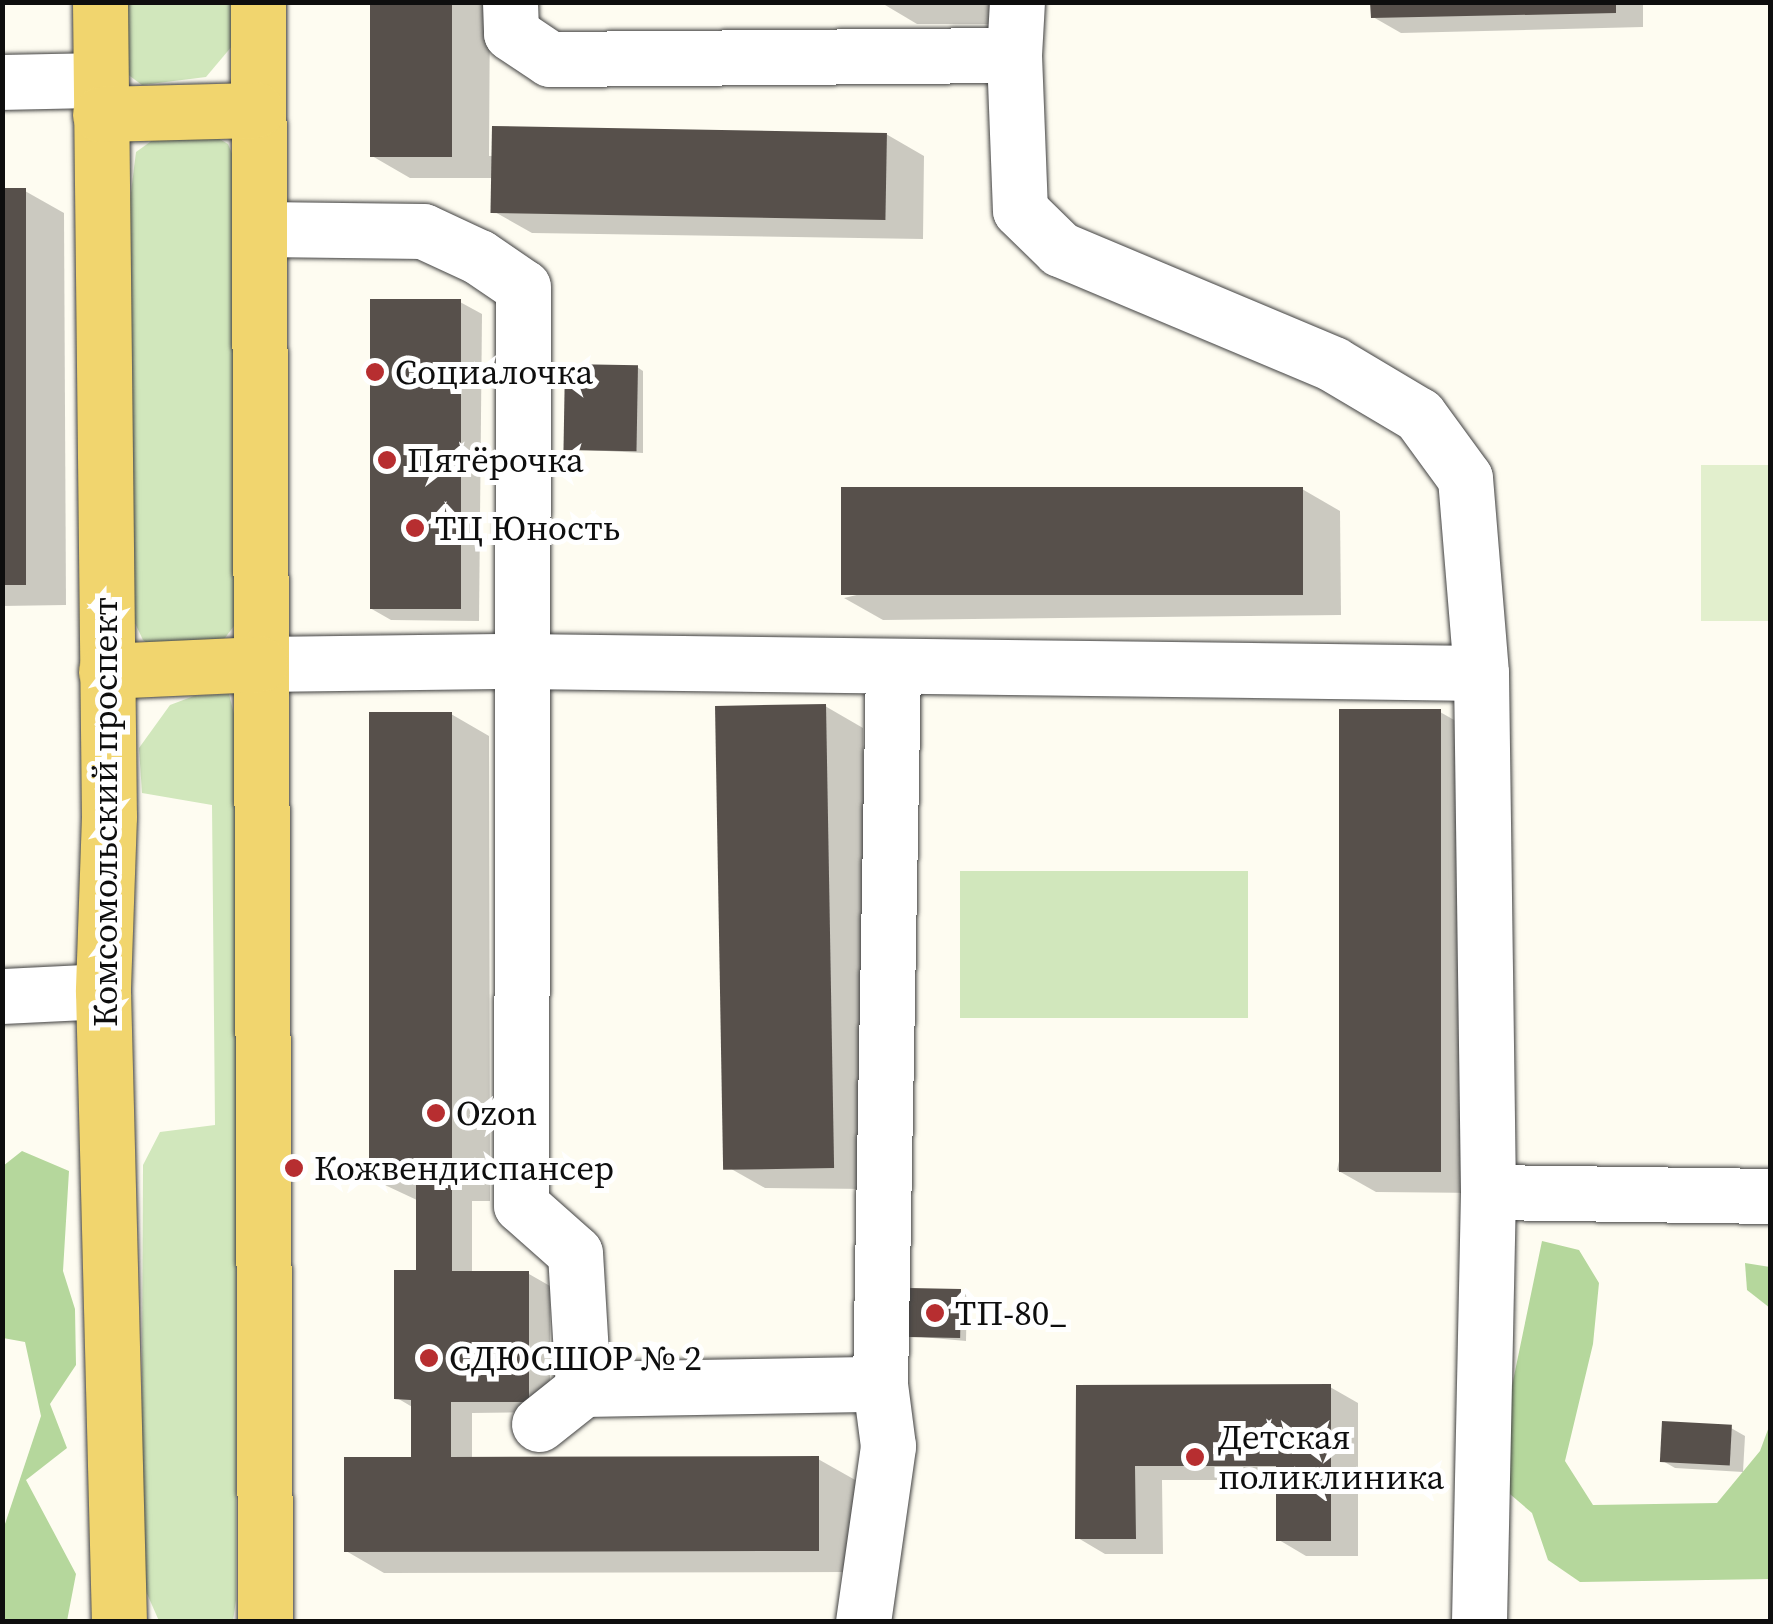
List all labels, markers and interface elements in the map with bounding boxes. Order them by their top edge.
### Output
place label: Социалочка [395,351,593,393]
marker: Социалочка [364,361,386,383]
place label: Пятёрочка [407,439,584,481]
marker: Пятёрочка [376,449,398,471]
place label: ТЦ Юность [435,507,620,549]
marker: ТЦ Юность [404,517,426,539]
street label: Комсомольский проспект [84,597,126,1027]
place label: Ozon [456,1092,537,1134]
marker: Ozon [425,1102,447,1124]
place label: Кожвендиспансер [314,1147,614,1189]
marker: Кожвендиспансер [283,1157,305,1179]
place label: ТП-80_ [955,1292,1067,1334]
marker: ТП-80_ [924,1302,946,1324]
place label: СДЮСШОР № 2 [449,1337,702,1379]
marker: СДЮСШОР № 2 [418,1347,440,1369]
place label: Детская поликлиника [1218,1416,1444,1498]
marker: Детская поликлиника [1182,1444,1208,1470]

